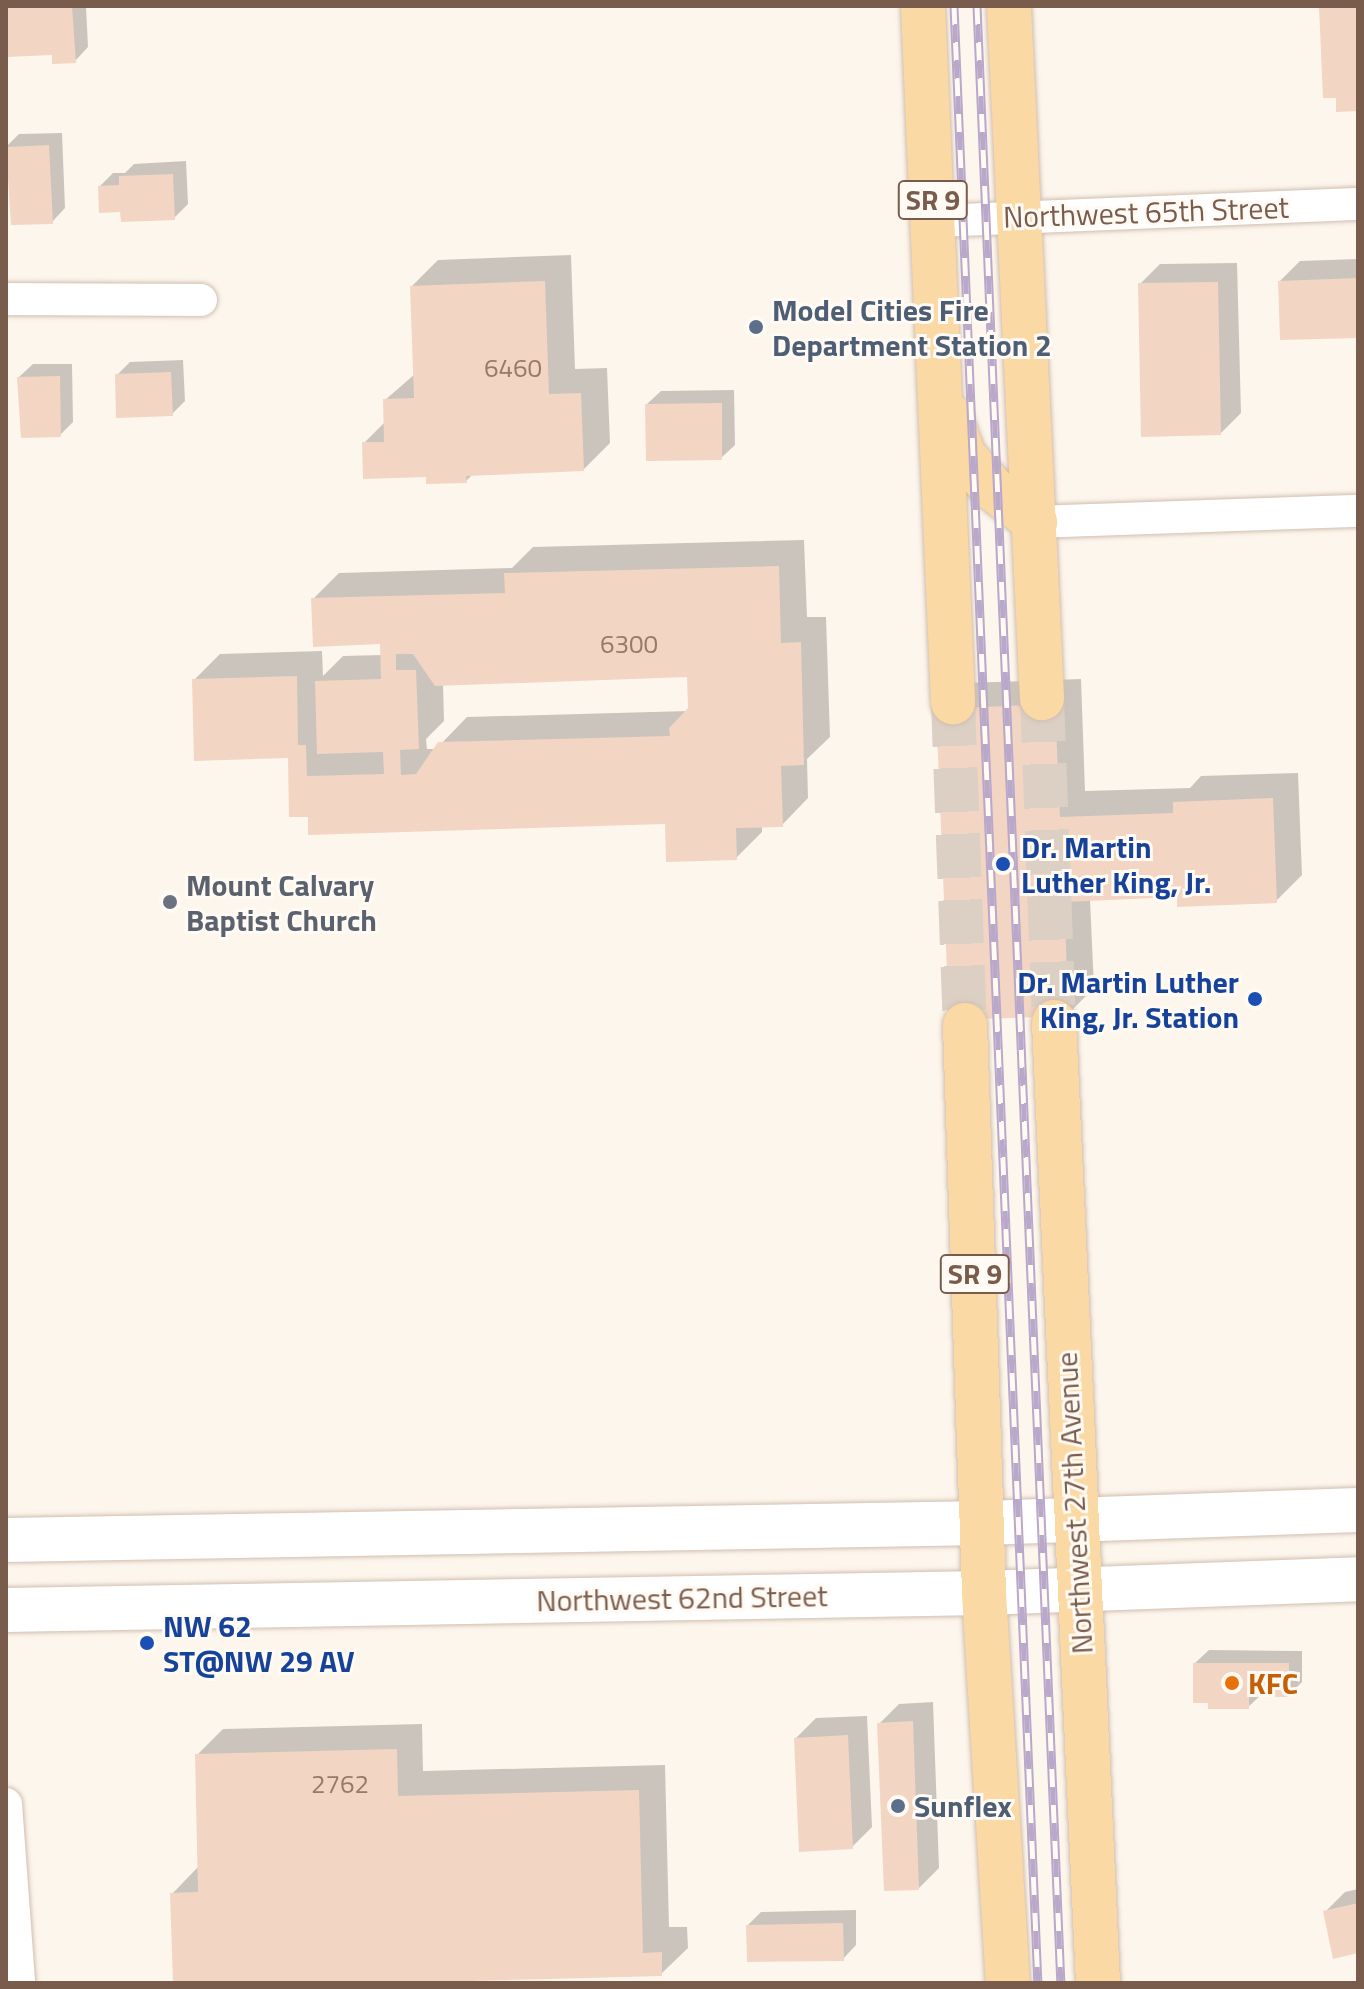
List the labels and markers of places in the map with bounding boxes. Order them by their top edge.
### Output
place label: Model Cities Fire Department Station 2 [772,292,1052,362]
marker: Model Cities Fire Department Station 2 [747,318,765,336]
place label: Dr. Martin Luther King, Jr. [1021,829,1211,900]
marker: Dr. Martin Luther King, Jr. [992,853,1014,875]
place label: Mount Calvary Baptist Church [186,867,377,938]
marker: Mount Calvary Baptist Church [161,893,179,911]
place label: Dr. Martin Luther King, Jr. Station [1017,964,1239,1034]
marker: Dr. Martin Luther King, Jr. Station [1246,990,1264,1008]
place label: NW 62 ST@NW 29 AV [163,1608,355,1678]
marker: NW 62 ST@NW 29 AV [138,1634,156,1652]
place label: KFC [1248,1665,1298,1701]
marker: KFC [1223,1674,1241,1692]
place label: Sunflex [914,1788,1012,1824]
marker: Sunflex [889,1797,907,1815]

